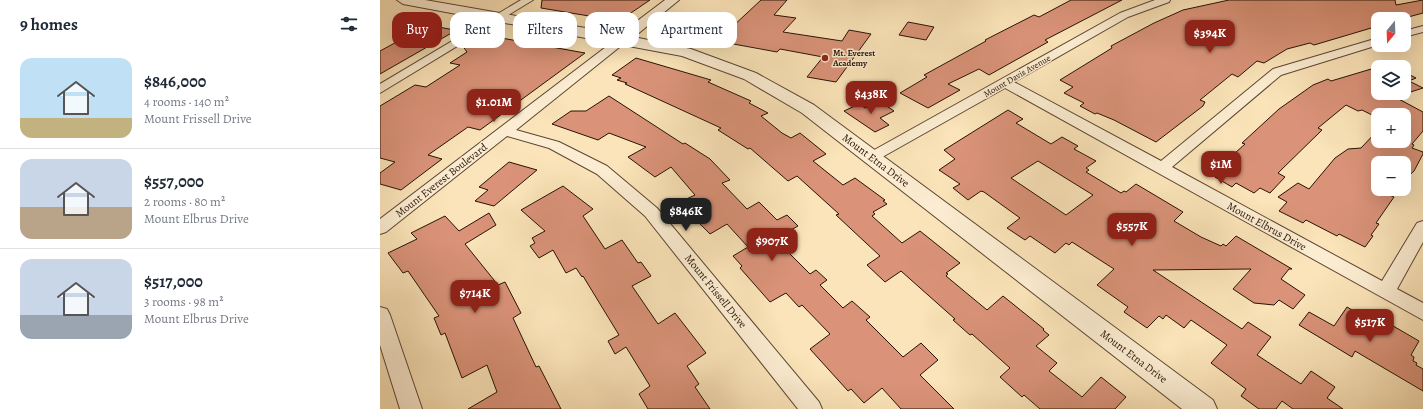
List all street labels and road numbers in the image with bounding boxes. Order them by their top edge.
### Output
street label: Mount Davis Avenue [981,52,1053,100]
street label: Mount Etna Drive [839,130,912,191]
street label: Mount Everest Boulevard [392,140,490,221]
street label: Mount Elbrus Drive [1224,198,1309,255]
street label: Mount Frissell Drive [681,251,750,331]
street label: Mount Etna Drive [1097,326,1170,387]

